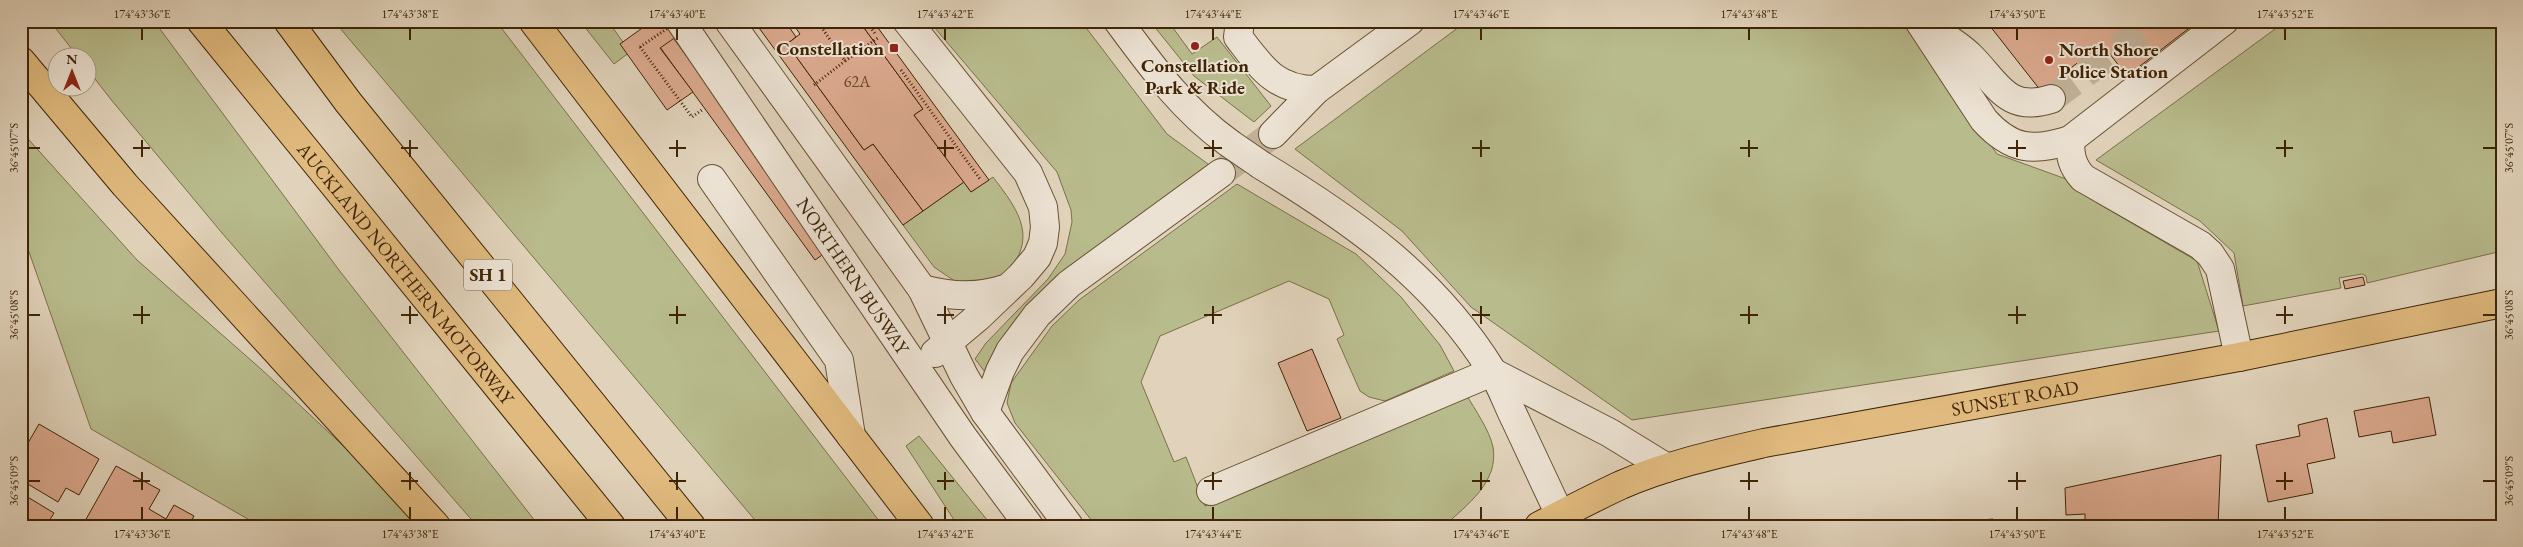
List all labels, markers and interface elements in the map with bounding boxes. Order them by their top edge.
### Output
text: 174°43'36"E [114,6,171,22]
text: 174°43'38"E [382,6,439,22]
text: 174°43'40"E [649,6,706,22]
text: 174°43'42"E [917,6,974,22]
text: 174°43'44"E [1185,6,1242,22]
text: 174°43'46"E [1453,6,1510,22]
text: 174°43'48"E [1721,6,1778,22]
text: 174°43'50"E [1989,6,2046,22]
text: 174°43'52"E [2257,6,2314,22]
place label: Constellation [776,36,884,61]
place label: North Shore Police Station [2059,37,2169,84]
marker: Constellation Park & Ride [1189,40,1201,52]
marker: Constellation [888,42,900,54]
north arrow [48,48,98,98]
text: N [66,50,78,68]
place label: Constellation Park & Ride [1141,53,1249,100]
marker: North Shore Police Station [2043,54,2055,66]
house number: 62A [844,71,871,92]
text: 36°45'07"S [6,123,22,173]
text: 36°45'07"S [2501,123,2517,173]
street label: AUCKLAND NORTHERN MOTORWAY [291,137,520,411]
street label: NORTHERN BUSWAY [791,193,916,360]
road number: SH 1 [464,260,512,290]
text: 36°45'08"S [6,290,22,340]
text: 36°45'08"S [2501,290,2517,340]
street label: SUNSET ROAD [1949,374,2081,422]
text: 36°45'09"S [6,456,22,506]
text: 36°45'09"S [2501,456,2517,506]
text: 174°43'36"E [114,526,171,542]
text: 174°43'38"E [382,526,439,542]
text: 174°43'40"E [649,526,706,542]
text: 174°43'42"E [917,526,974,542]
text: 174°43'44"E [1185,526,1242,542]
text: 174°43'46"E [1453,526,1510,542]
text: 174°43'48"E [1721,526,1778,542]
text: 174°43'50"E [1989,526,2046,542]
text: 174°43'52"E [2257,526,2314,542]

